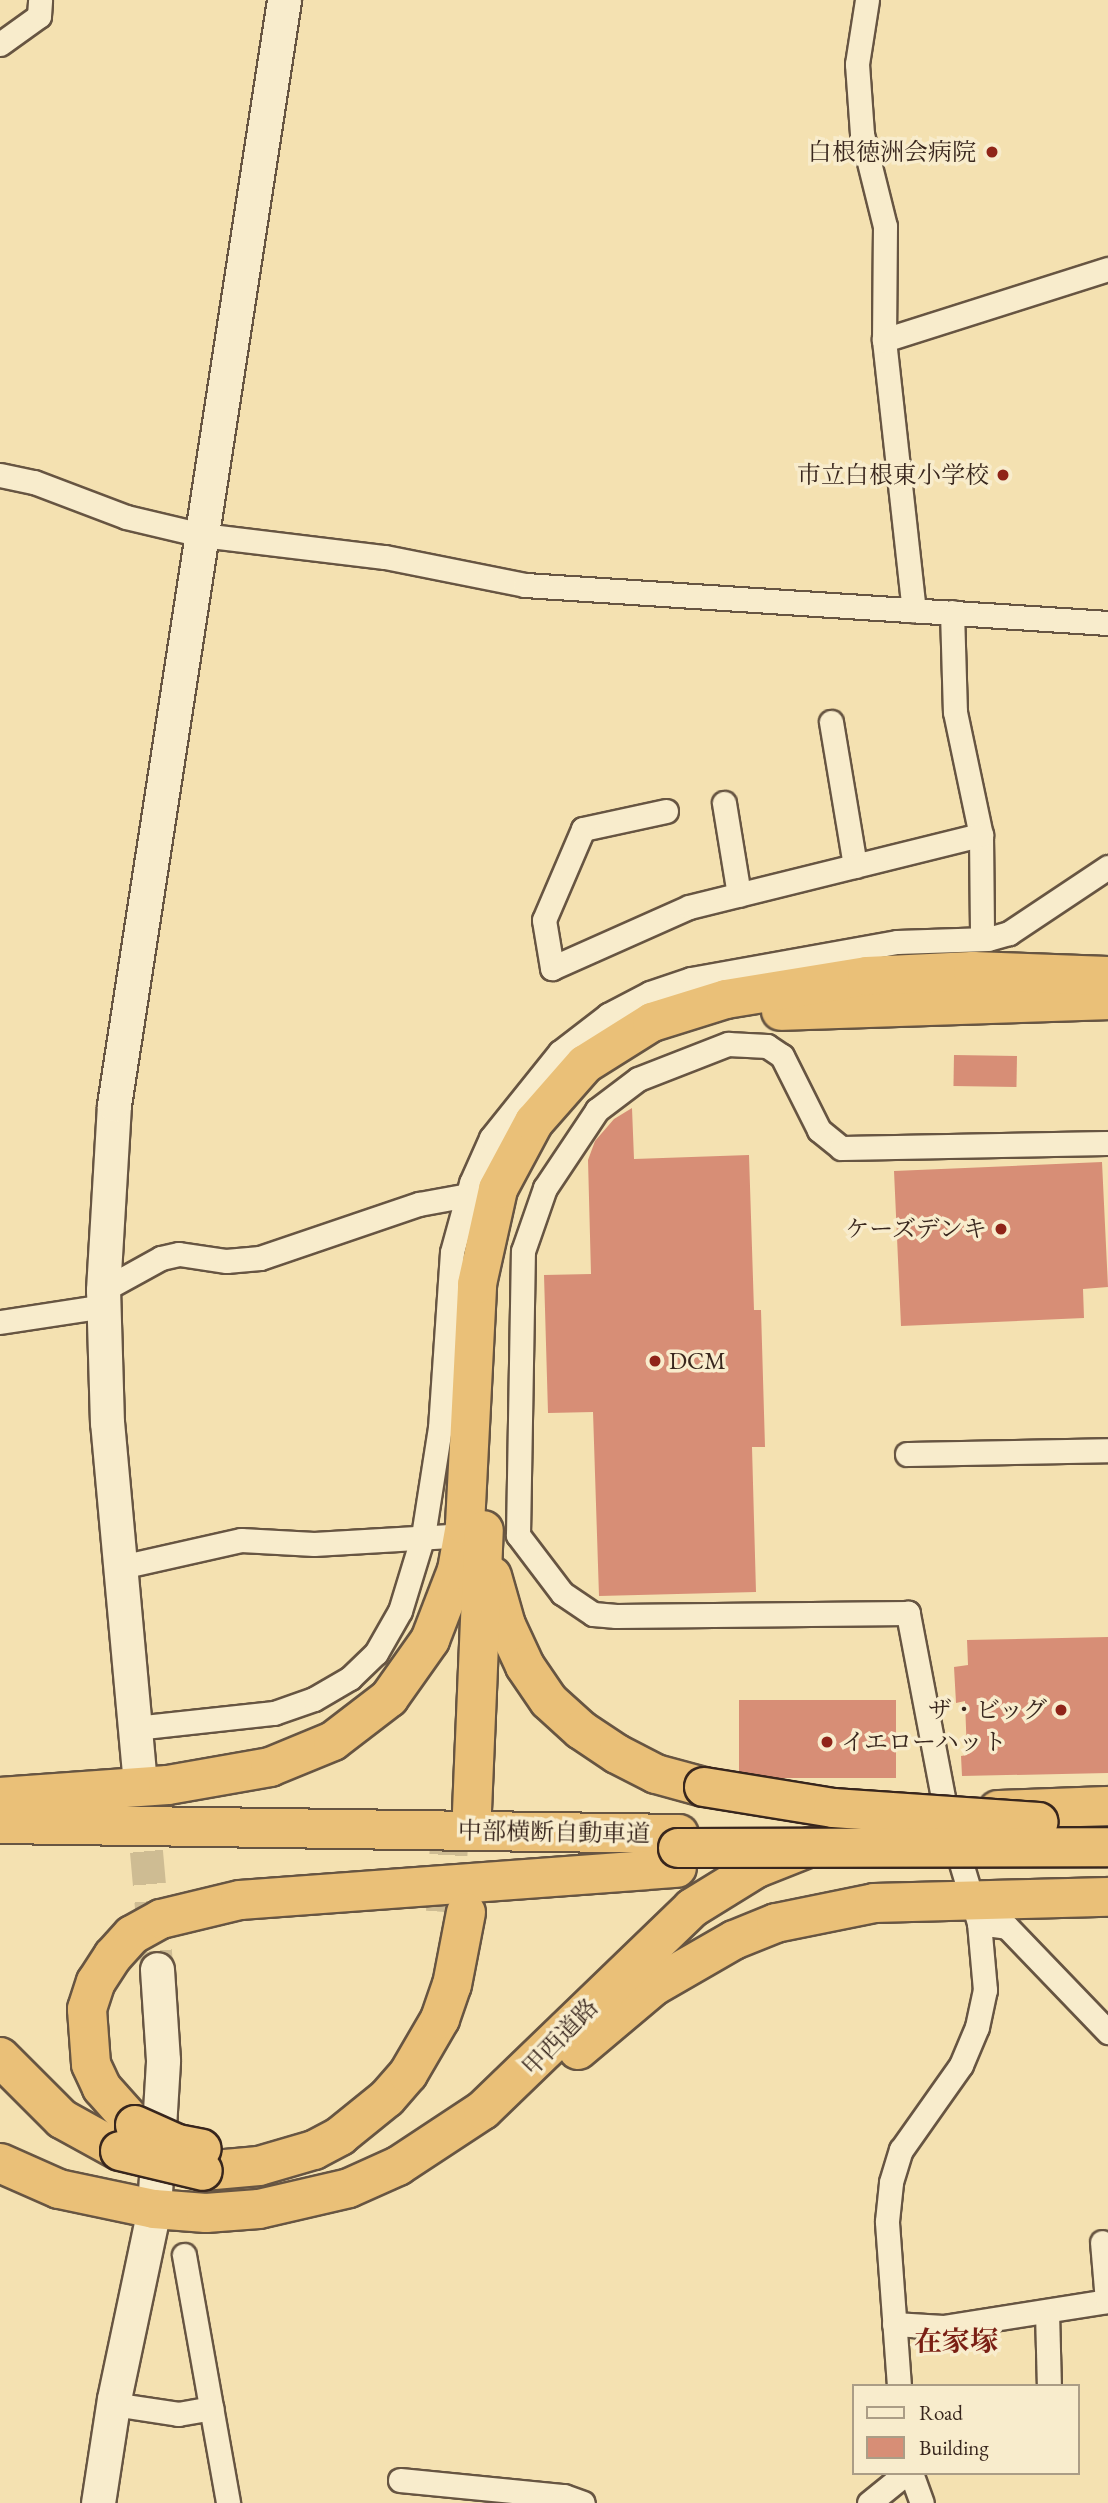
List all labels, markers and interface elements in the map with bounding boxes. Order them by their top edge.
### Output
place label: 白根徳洲会病院 [808,138,976,166]
marker: 白根徳洲会病院 [982,142,1002,162]
place label: 市立白根東小学校 [797,461,989,489]
marker: 市立白根東小学校 [995,467,1011,483]
place label: ケーズデンキ [843,1215,987,1243]
marker: ケーズデンキ [993,1221,1009,1237]
place label: DCM [669,1347,726,1375]
marker: DCM [647,1353,663,1369]
place label: ザ・ビッグ [927,1696,1047,1724]
marker: ザ・ビッグ [1053,1702,1069,1718]
place label: イエローハット [841,1728,1009,1756]
marker: イエローハット [819,1734,835,1750]
street label: 中部横断自動車道 [458,1816,650,1848]
street label: 甲西道路 [516,1992,604,2082]
district label: 在家塚 [914,2324,998,2358]
legend [852,2384,1080,2475]
text: Road [919,2399,963,2426]
text: Building [919,2434,989,2461]

